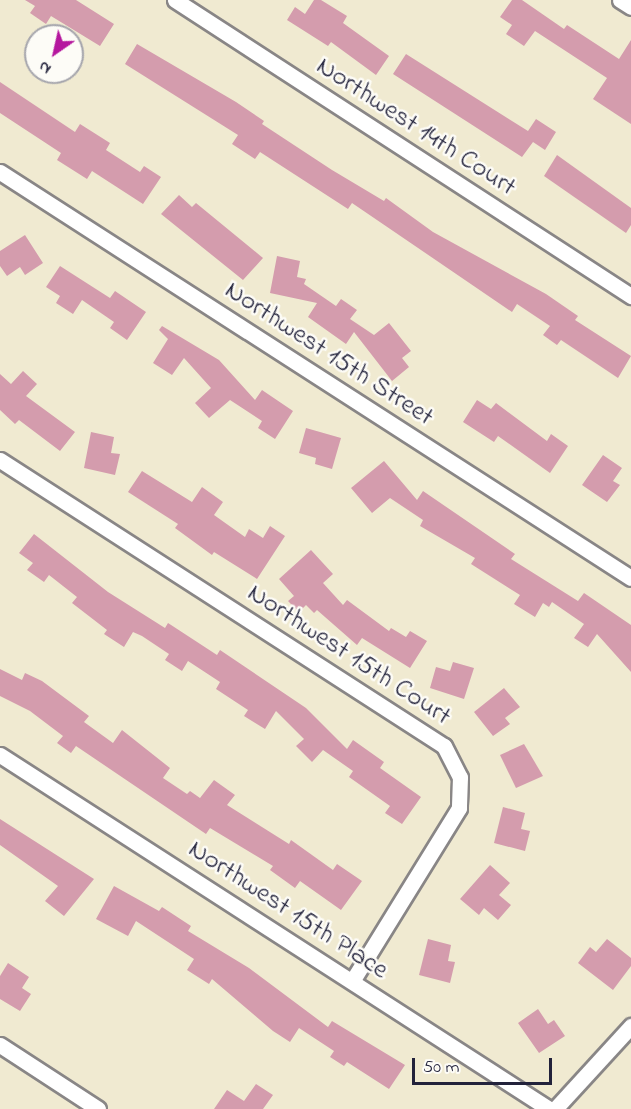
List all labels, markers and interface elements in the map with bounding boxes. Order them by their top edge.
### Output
north arrow [24,24,84,84]
street label: Northwest 14th Court [310,50,522,204]
text: N [34,54,56,80]
street label: Northwest 15th Street [218,274,440,434]
street label: Northwest 15th Court [241,577,457,733]
street label: Northwest 15th Place [182,833,394,987]
scale bar [415,1046,554,1084]
text: 50 m [423,1055,460,1081]

